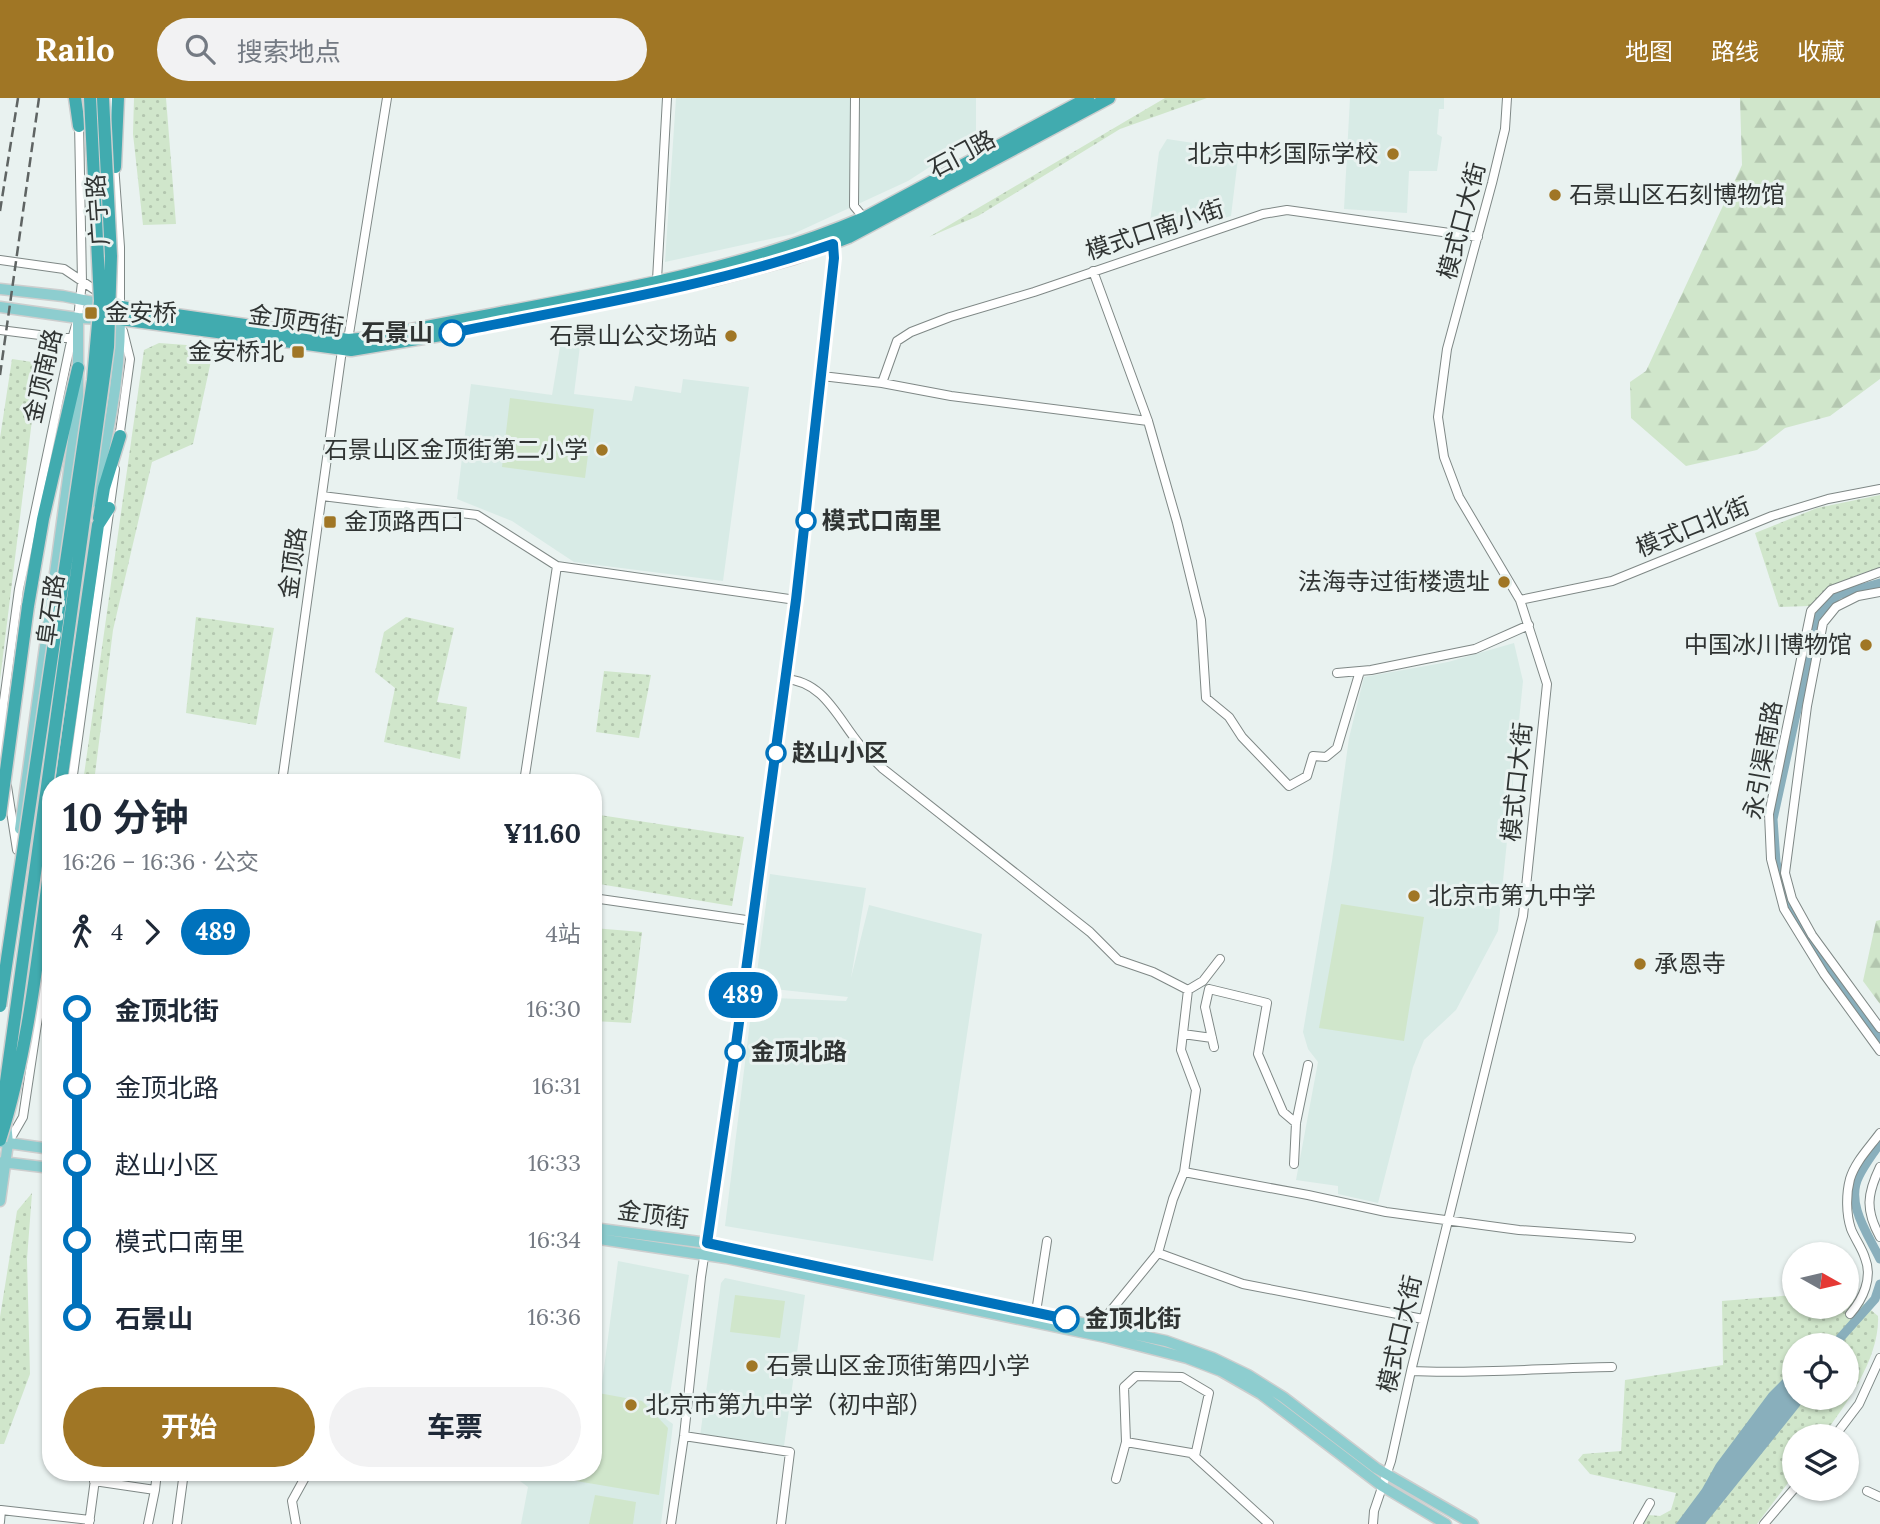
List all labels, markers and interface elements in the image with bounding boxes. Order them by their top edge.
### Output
search box [157,18,647,81]
text: Railo [35,28,115,70]
icon: search [181,30,219,68]
text: 搜索地点 [237,35,341,68]
text: 地图 [1625,36,1673,67]
text: 路线 [1711,36,1759,67]
text: 收藏 [1797,36,1845,67]
street label: 石门路 [923,123,1001,184]
place label: 北京中杉国际学校 [1187,138,1379,169]
marker: 北京中杉国际学校 [1385,146,1401,162]
street label: 模式口大街 [1431,159,1492,283]
street label: 广宁路 [80,173,115,247]
place label: 石景山区石刻博物馆 [1569,179,1785,210]
marker: 石景山区石刻博物馆 [1547,187,1563,203]
street label: 模式口南小街 [1082,193,1228,267]
place label: 金安桥 [105,297,177,328]
street label: 金顶西街 [246,298,346,343]
marker: 金安桥 [83,305,99,321]
place label: 石景山 [361,317,433,348]
marker: 石景山 [439,320,465,346]
place label: 石景山公交场站 [549,320,717,351]
street label: 金顶南路 [17,326,68,426]
marker: 石景山公交场站 [723,328,739,344]
place label: 金安桥北 [188,336,284,367]
marker: 金安桥北 [290,344,306,360]
place label: 石景山区金顶街第二小学 [324,434,588,465]
marker: 石景山区金顶街第二小学 [594,442,610,458]
street label: 模式口北街 [1631,490,1754,563]
place label: 模式口南里 [822,505,942,536]
place label: 金顶路西口 [344,506,464,537]
marker: 模式口南里 [796,511,816,531]
marker: 金顶路西口 [322,514,338,530]
street label: 金顶路 [272,525,313,601]
place label: 法海寺过街楼遗址 [1298,566,1490,597]
street label: 阜石路 [30,572,71,648]
marker: 法海寺过街楼遗址 [1496,574,1512,590]
place label: 中国冰川博物馆 [1684,629,1852,660]
marker: 中国冰川博物馆 [1858,637,1874,653]
street label: 永引渠南路 [1737,698,1788,822]
street label: 模式口大街 [1495,721,1538,843]
place label: 赵山小区 [792,737,888,768]
marker: 赵山小区 [766,743,786,763]
text: 10 分钟 [63,793,189,841]
text: ¥11.60 [504,817,581,850]
text: 16:26 – 16:36 · 公交 [63,847,259,876]
place label: 北京市第九中学 [1428,880,1596,911]
marker: 北京市第九中学 [1406,888,1422,904]
icon: walk [63,913,101,951]
icon: forward [133,913,171,951]
text: 489 [195,916,236,947]
text: 4 [111,917,123,946]
text: 4站 [546,919,581,948]
place label: 承恩寺 [1654,948,1726,979]
marker: 承恩寺 [1632,956,1648,972]
line badge: 489 [703,972,783,1018]
text: 489 [723,979,763,1010]
text: 金顶北街 [115,994,219,1027]
text: 16:30 [526,994,581,1023]
place label: 金顶北路 [751,1036,847,1067]
marker: 金顶北路 [725,1042,745,1062]
text: 金顶北路 [115,1071,219,1104]
text: 16:31 [532,1071,581,1100]
text: 赵山小区 [115,1148,219,1181]
text: 16:33 [528,1148,581,1177]
street label: 金顶街 [615,1194,691,1235]
text: 模式口南里 [115,1225,245,1258]
text: 16:34 [528,1225,581,1254]
north arrow [1782,1242,1858,1320]
map controls [1782,1242,1859,1501]
street label: 模式口大街 [1371,1272,1428,1396]
text: 石景山 [115,1302,193,1335]
text: 16:36 [527,1302,581,1331]
place label: 金顶北街 [1085,1303,1181,1334]
marker: 金顶北街 [1053,1306,1079,1332]
button: locate [1782,1333,1859,1410]
place label: 石景山区金顶街第四小学 [766,1350,1030,1381]
marker: 石景山区金顶街第四小学 [744,1358,760,1374]
button: 开始 [63,1387,315,1467]
button: 车票 [329,1387,581,1467]
place label: 北京市第九中学（初中部） [645,1389,933,1420]
marker: 北京市第九中学（初中部） [623,1397,639,1413]
button: layers [1782,1424,1859,1501]

